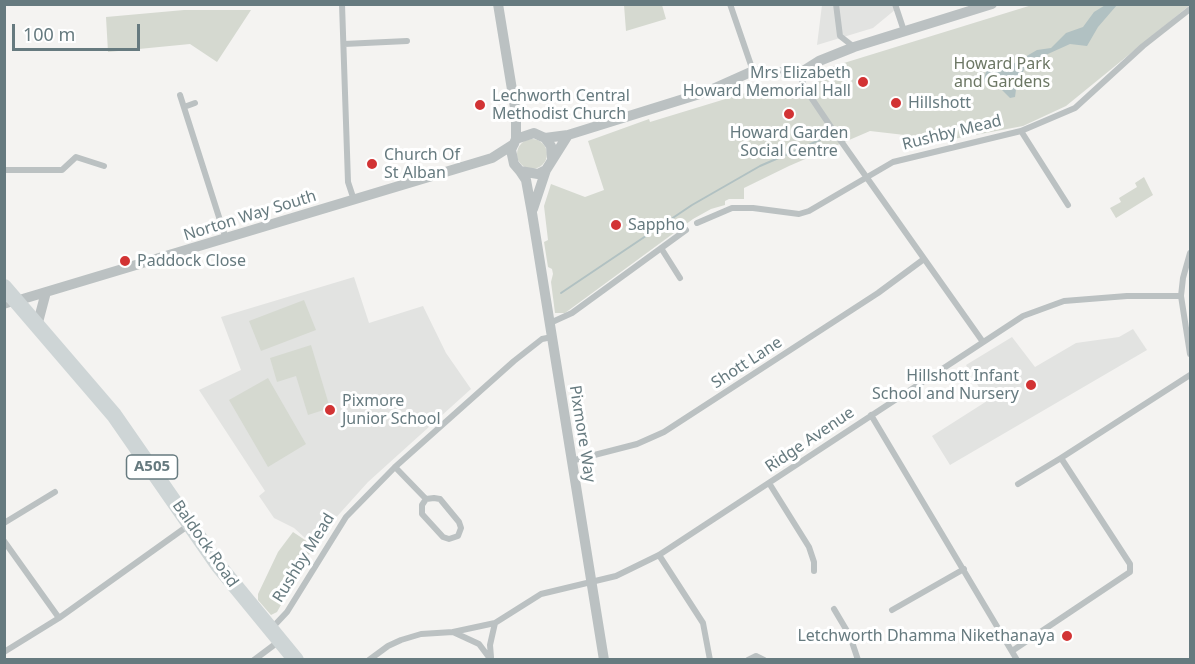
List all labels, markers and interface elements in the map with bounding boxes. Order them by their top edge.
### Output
scale bar [15,12,142,50]
text: 100 m [23,22,75,46]
park label: Howard Park and Gardens [954,54,1050,92]
place label: Mrs Elizabeth Howard Memorial Hall [683,63,851,101]
marker: Mrs Elizabeth Howard Memorial Hall [856,75,870,89]
place label: Lechworth Central Methodist Church [492,86,630,124]
place label: Hillshott [908,93,971,113]
marker: Hillshott [889,96,903,110]
marker: Lechworth Central Methodist Church [473,98,487,112]
marker: Howard Garden Social Centre [782,107,796,121]
street label: Rushby Mead [900,111,1004,155]
place label: Howard Garden Social Centre [730,123,848,161]
place label: Church Of St Alban [384,145,460,183]
marker: Church Of St Alban [365,157,379,171]
street label: Norton Way South [181,187,319,245]
place label: Sappho [628,215,685,235]
marker: Sappho [609,218,623,232]
place label: Paddock Close [137,251,246,271]
marker: Paddock Close [118,254,132,268]
street label: Shott Lane [708,333,786,393]
place label: Hillshott Infant School and Nursery [872,366,1019,404]
marker: Hillshott Infant School and Nursery [1024,378,1038,392]
street label: Pixmore Way [565,384,599,484]
place label: Pixmore Junior School [342,391,441,429]
marker: Pixmore Junior School [323,403,337,417]
street label: Ridge Avenue [762,403,858,477]
road number: A505 [126,455,178,479]
street label: Baldock Road [168,497,242,591]
street label: Rushby Mead [269,510,339,606]
place label: Letchworth Dhamma Nikethanaya [797,626,1055,646]
marker: Letchworth Dhamma Nikethanaya [1060,629,1074,643]

